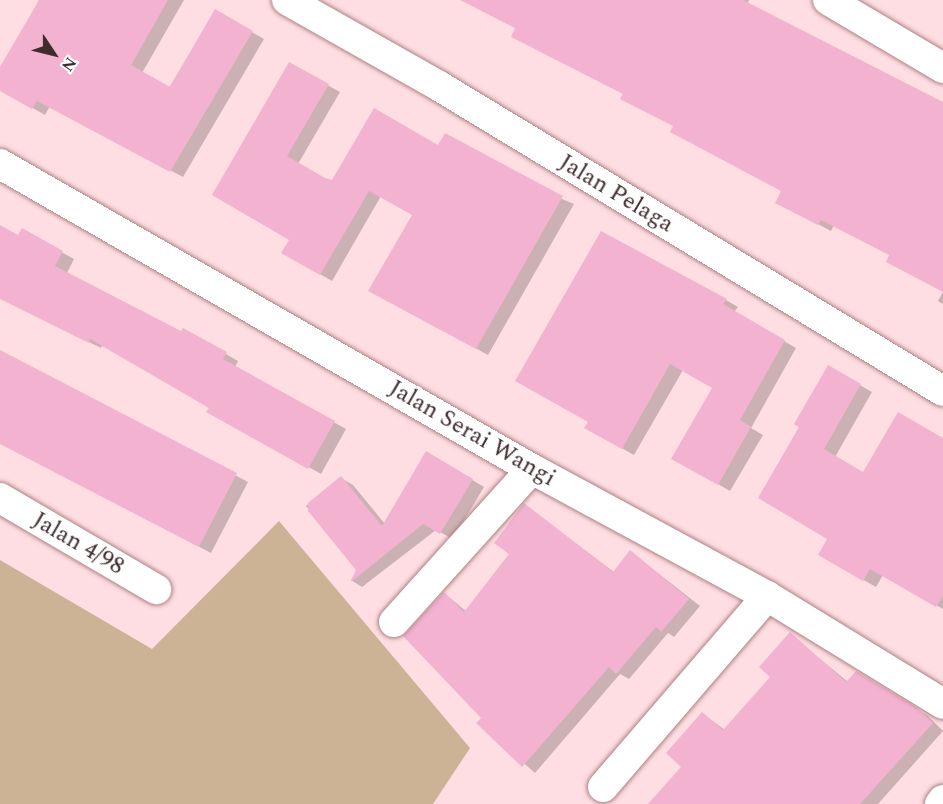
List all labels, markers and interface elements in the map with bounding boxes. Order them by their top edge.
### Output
north arrow [24,24,84,84]
text: N [55,52,82,77]
street label: Jalan Pelaga [553,149,679,239]
street label: Jalan Serai Wangi [383,374,561,494]
street label: Jalan 4/98 [27,506,129,582]

